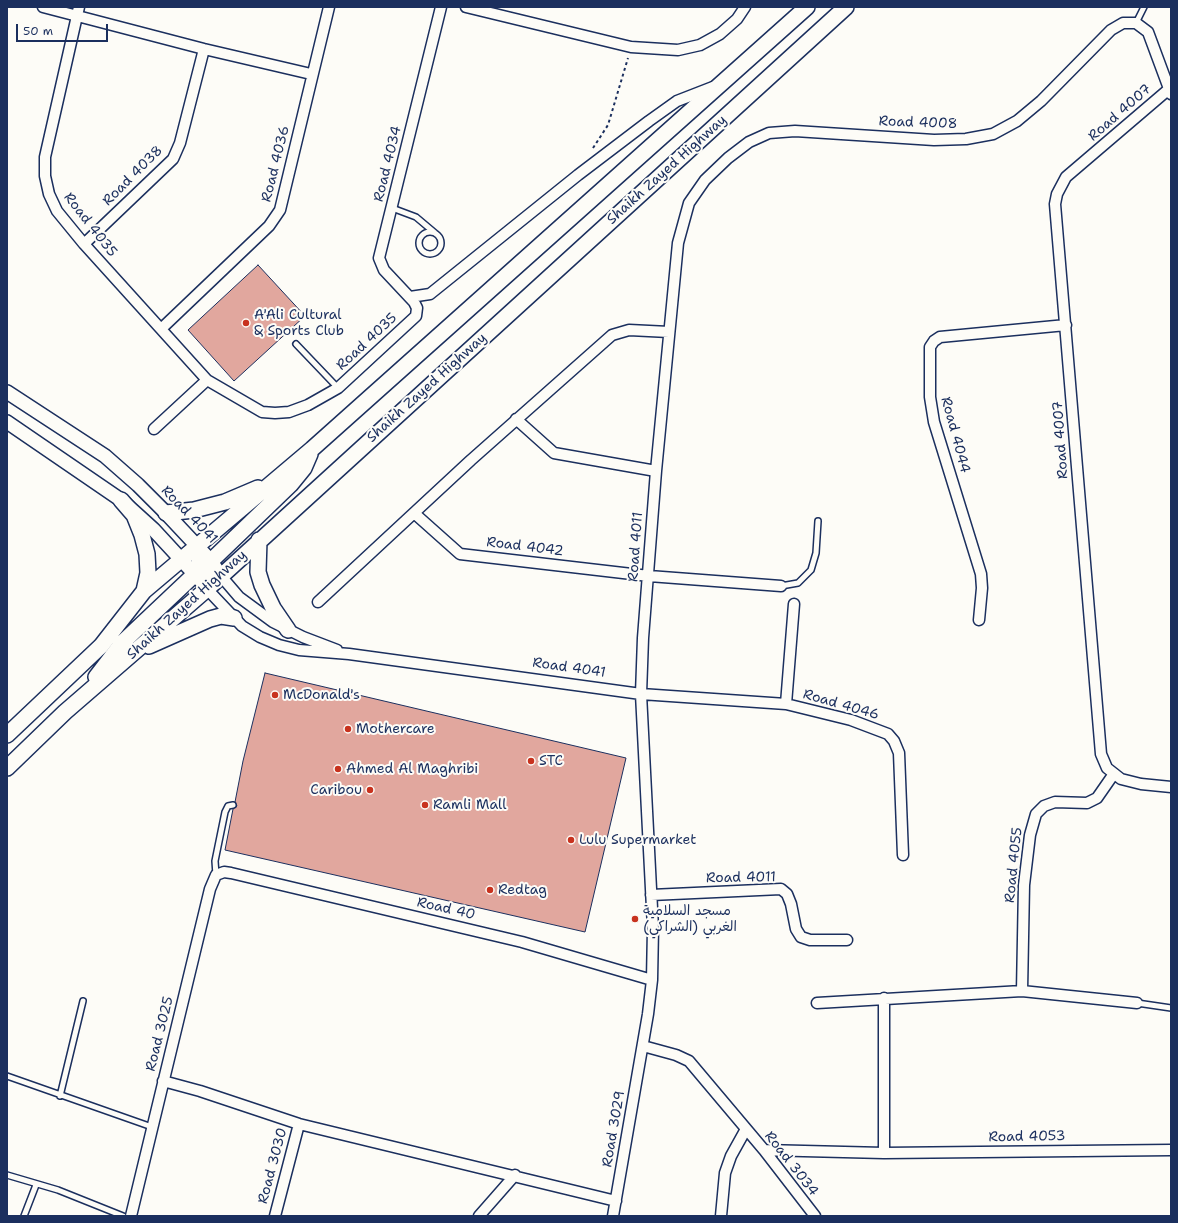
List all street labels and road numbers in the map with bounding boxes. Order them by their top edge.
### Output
street label: Road 4007 [1085,81,1155,145]
street label: Shaikh Zayed Highway [604,112,730,228]
street label: Road 4008 [878,113,958,133]
street label: Road 4036 [258,124,294,204]
street label: Road 4034 [370,124,406,204]
street label: Road 4038 [100,143,166,209]
street label: Road 4035 [60,190,120,260]
street label: Road 4035 [333,310,401,374]
street label: Shaikh Zayed Highway [364,330,490,446]
street label: Road 4044 [937,395,973,475]
street label: Road 4007 [1050,400,1072,480]
street label: Road 4041 [157,483,221,547]
street label: Road 4011 [625,511,647,583]
street label: Road 4042 [485,534,565,560]
street label: Shaikh Zayed Highway [124,547,250,663]
street label: Road 4041 [531,655,607,681]
street label: Road 4046 [801,686,881,724]
street label: Road 4055 [1002,826,1026,904]
street label: Road 4011 [706,869,776,887]
street label: Road 40 [415,894,477,924]
street label: Road 3025 [143,995,177,1073]
street label: Road 3029 [599,1089,629,1169]
street label: Road 3030 [255,1126,291,1206]
street label: Road 3034 [760,1128,822,1200]
street label: Road 4053 [988,1128,1066,1146]

